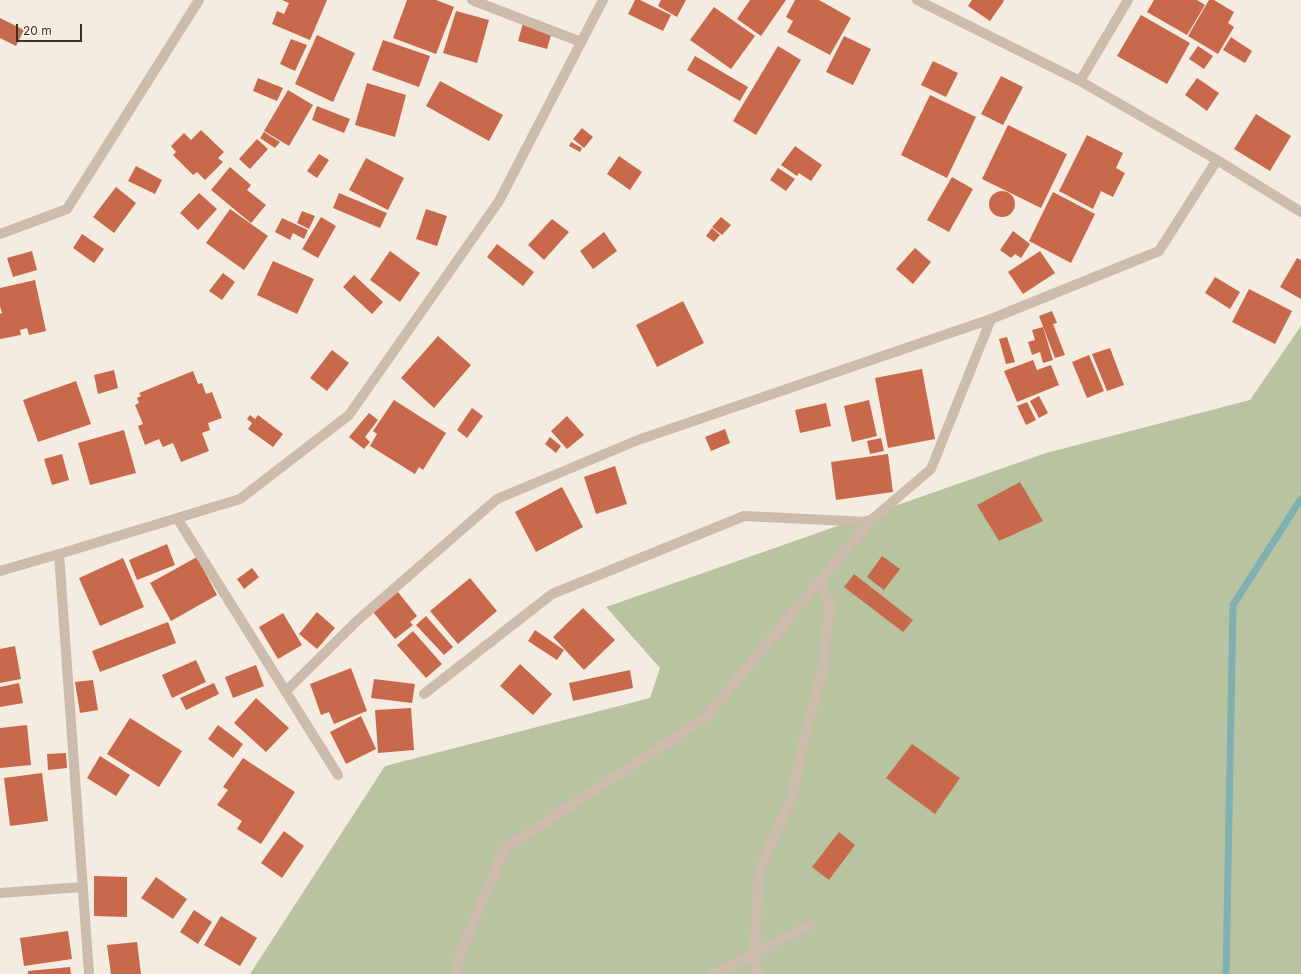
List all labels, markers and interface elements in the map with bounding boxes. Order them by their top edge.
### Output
scale bar [18,16,84,42]
text: 20 m [23,23,52,38]

